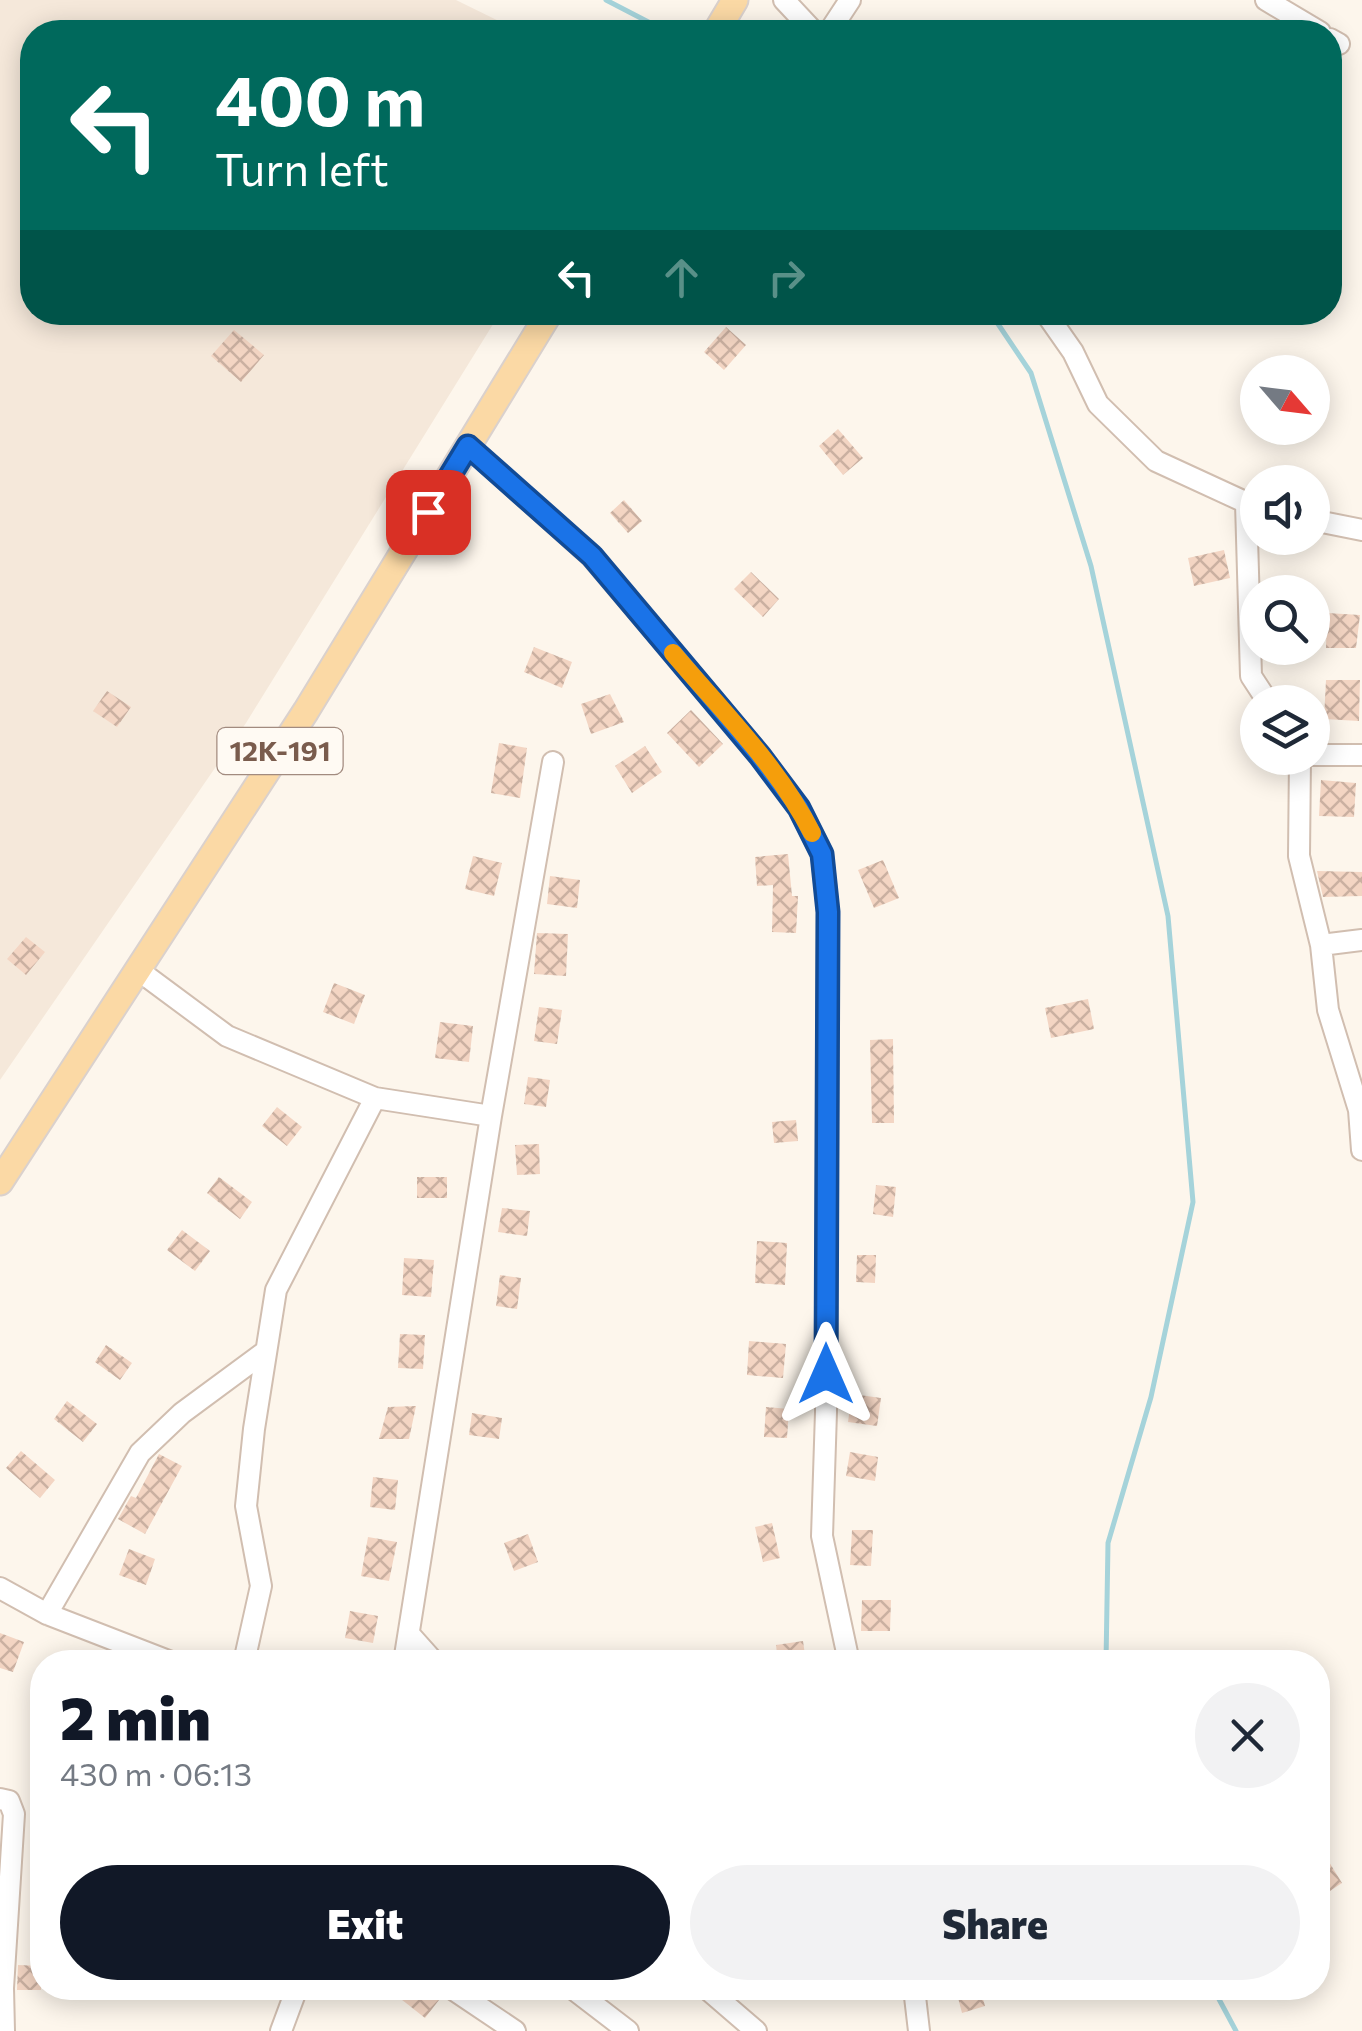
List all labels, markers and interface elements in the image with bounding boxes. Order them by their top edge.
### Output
text: 400 m [215,55,425,140]
icon: left [50,60,180,190]
text: Turn left [215,140,389,195]
icon: left [549,250,604,305]
icon: ahead [654,250,709,305]
icon: right [759,250,814,305]
north arrow [1240,355,1330,445]
map controls [1240,355,1330,775]
button: sound [1240,465,1330,555]
pin [386,470,471,555]
icon: arrive [401,485,456,540]
button: search [1240,575,1330,665]
button: layers [1240,685,1330,775]
road number: 12К-191 [218,728,342,774]
position arrow [774,1322,878,1426]
text: 2 min [60,1679,211,1752]
button: close [1195,1683,1300,1788]
text: 430 m · 06:13 [60,1753,252,1793]
button: Exit [60,1865,670,1980]
button: Share [690,1865,1300,1980]

